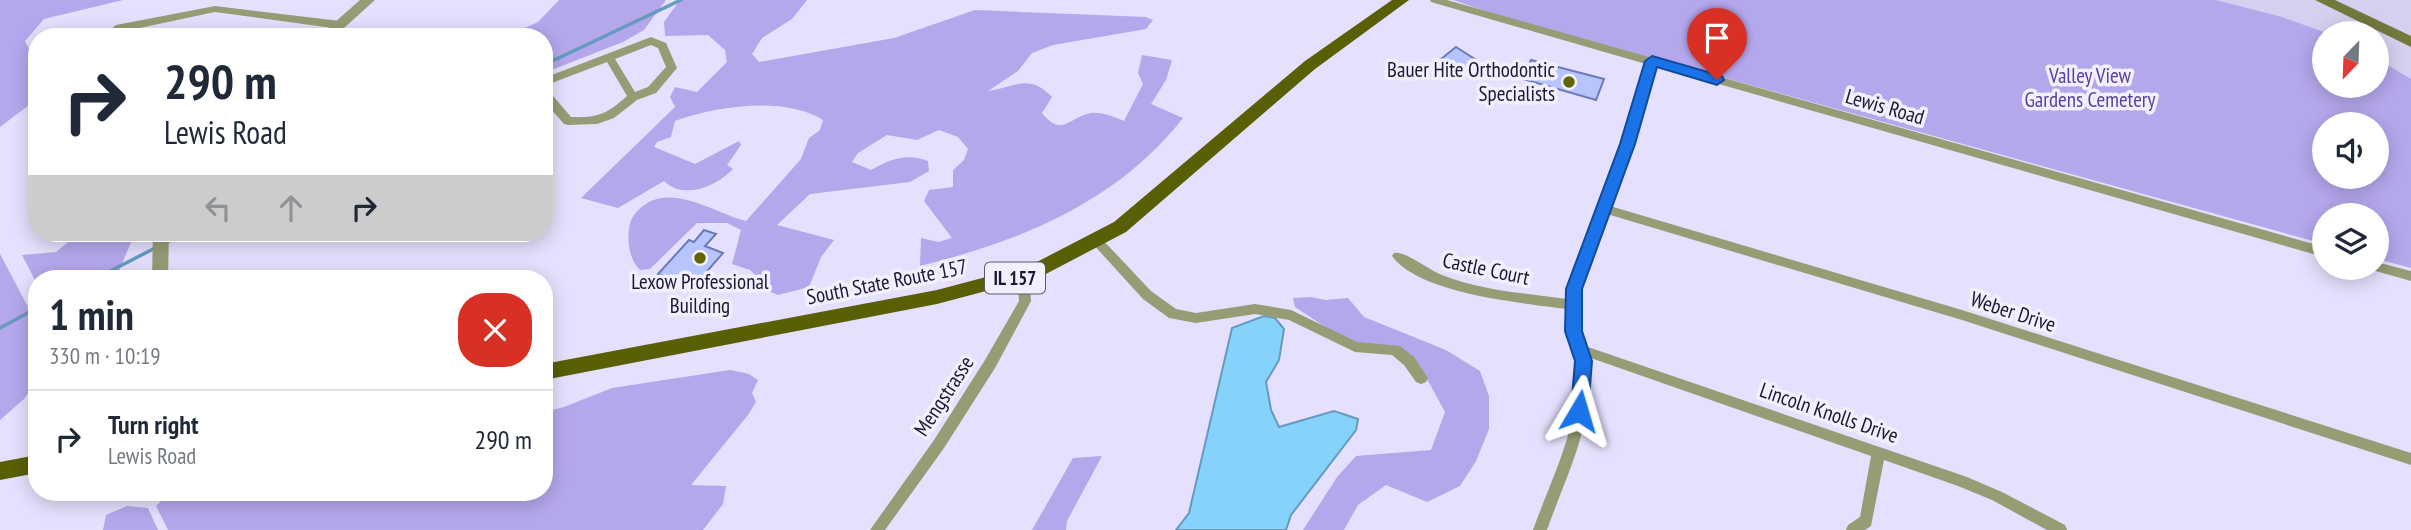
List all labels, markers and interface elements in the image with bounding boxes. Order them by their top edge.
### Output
pin [1687,8,1747,80]
icon: arrive [1698,19,1736,57]
north arrow [2312,21,2389,98]
map controls [2312,21,2389,280]
text: 290 m [164,49,277,113]
icon: right [49,56,140,147]
place label: Bauer Hite Orthodontic Specialists [1387,56,1556,107]
park label: Valley View Gardens Cemetery [2025,62,2156,113]
marker: Bauer Hite Orthodontic Specialists [1561,74,1577,90]
street label: Lewis Road [1843,82,1928,131]
text: Lewis Road [164,111,287,153]
button: sound [2312,112,2389,189]
icon: left [199,189,237,227]
icon: ahead [272,189,310,227]
icon: right [345,189,383,227]
button: layers [2312,203,2389,280]
street label: Castle Court [1440,246,1532,291]
marker: Lexow Professional Building [692,250,708,266]
street label: South State Route 157 [804,253,970,310]
road number: IL 157 [985,262,1045,294]
place label: Lexow Professional Building [631,268,769,319]
street label: Weber Drive [1967,285,2059,338]
text: 1 min [49,287,134,342]
button: close [458,293,532,367]
text: 330 m · 10:19 [49,341,161,370]
street label: Mengstrasse [908,351,979,441]
position arrow [1542,374,1616,448]
street label: Lincoln Knolls Drive [1756,376,1902,449]
text: Turn right [108,408,199,441]
icon: right [49,420,87,458]
text: 290 m [474,423,532,456]
text: Lewis Road [108,441,196,470]

